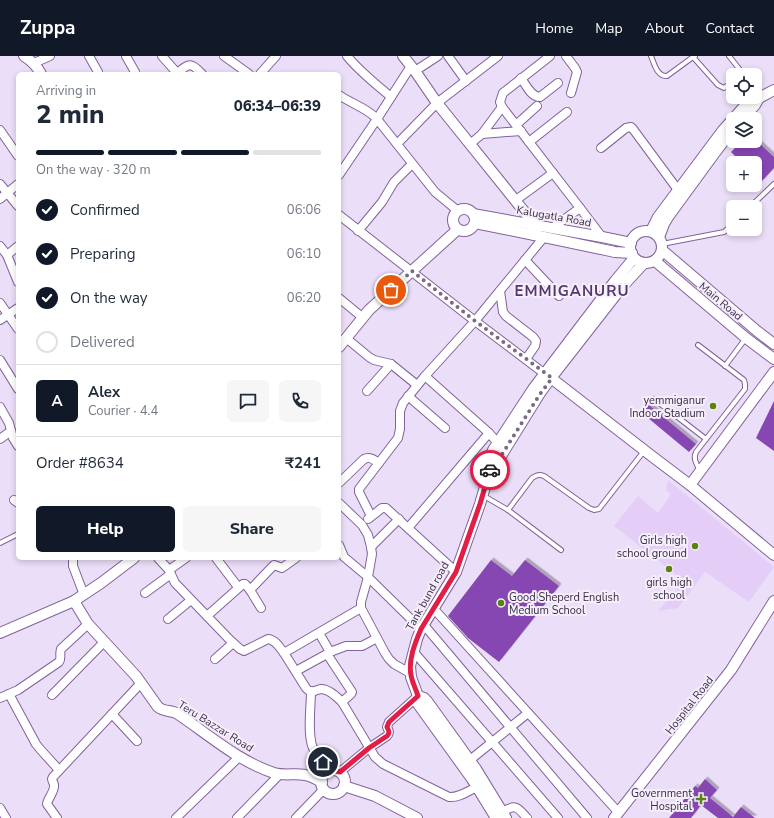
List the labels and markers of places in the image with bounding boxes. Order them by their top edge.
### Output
pin [374,273,408,307]
place label: yemmiganur Indoor Stadium [630,393,705,421]
marker: yemmiganur Indoor Stadium [708,401,718,411]
place label: Girls high school ground [617,533,687,561]
marker: Girls high school ground [690,541,700,551]
marker: girls high school [664,564,674,574]
place label: girls high school [646,575,692,603]
place label: Good Sheperd English Medium School [509,590,619,618]
marker: Good Sheperd English Medium School [496,598,506,608]
pin [306,745,340,779]
place label: Government Hospital [631,786,693,814]
marker: Government Hospital [695,793,707,805]

